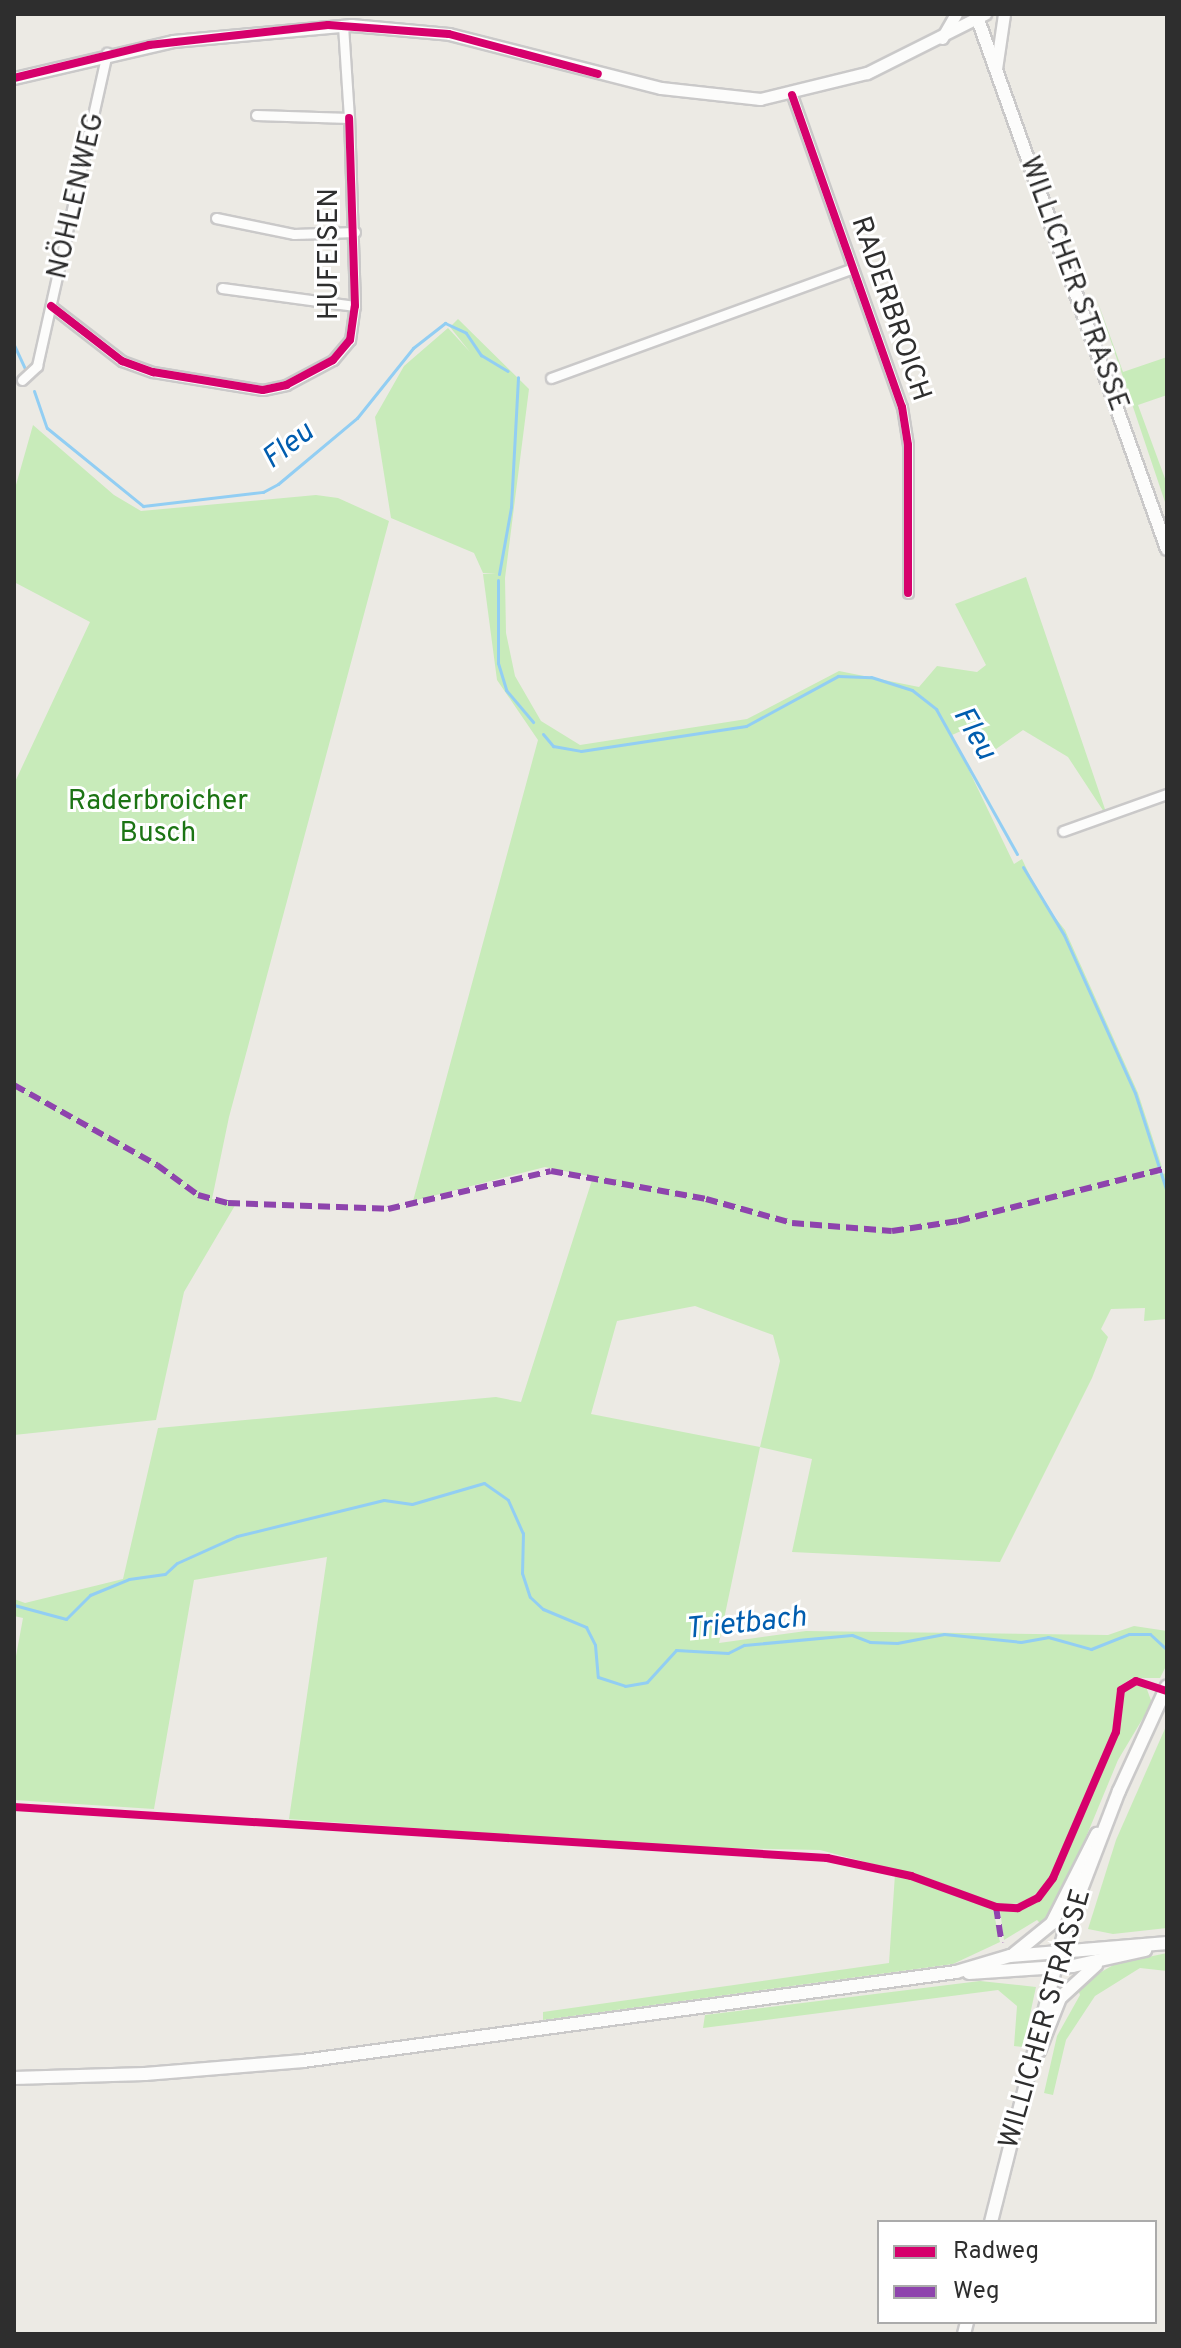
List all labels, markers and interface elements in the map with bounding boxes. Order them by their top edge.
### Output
street label: NÖHLENWEG [42,109,112,283]
street label: WILLICHER STRASSE [1011,152,1135,416]
street label: HUFEISEN [313,188,347,320]
street label: RADERBROICH [843,212,937,406]
water label: Fleu [256,416,322,478]
water label: Fleu [943,701,1003,767]
park label: Raderbroicher Busch [68,785,248,851]
water label: Trietbach [684,1601,808,1649]
street label: WILLICHER STRASSE [993,1885,1099,2153]
legend [877,2220,1157,2324]
text: Radweg [953,2237,1039,2267]
text: Weg [953,2277,1000,2307]

